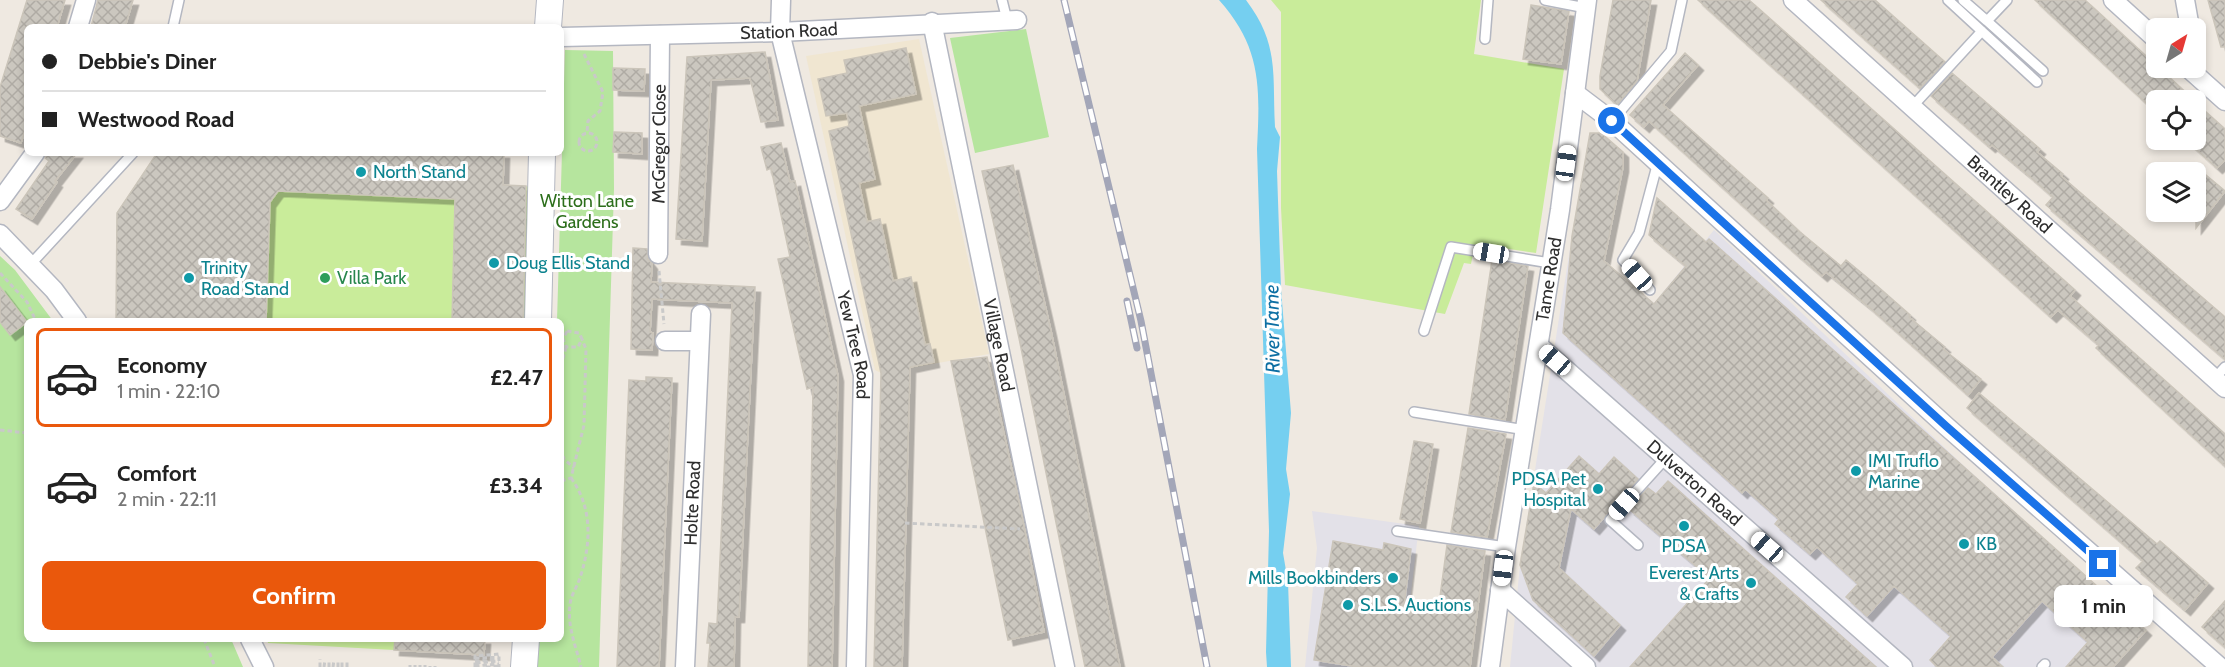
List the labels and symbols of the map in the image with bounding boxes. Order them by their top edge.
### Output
street label: Station Road [740,18,838,44]
north arrow [2146,18,2206,78]
street label: McGregor Close [647,84,671,204]
route start [1598,107,1625,134]
car [1555,144,1577,182]
street label: Brantley Road [1963,151,2056,238]
place label: North Stand [373,161,466,183]
marker: North Stand [354,165,368,179]
park label: Witton Lane Gardens [540,190,634,233]
street label: Tame Road [1531,236,1566,323]
car [1472,241,1510,265]
place label: Doug Ellis Stand [506,252,630,274]
marker: Doug Ellis Stand [487,256,501,270]
car [1618,256,1656,294]
place label: Trinity Road Stand [201,257,289,300]
place label: Villa Park [337,267,407,289]
marker: Trinity Road Stand [182,271,196,285]
marker: Villa Park [318,271,332,285]
water label: River Tame [1259,285,1285,373]
street label: Yew Tree Road [832,288,874,399]
street label: Village Road [978,297,1019,393]
car [1536,341,1574,379]
street label: Dulverton Road [1642,435,1746,531]
place label: IMI Truflo Marine [1868,450,1939,493]
street label: Holte Road [680,460,705,546]
marker: IMI Truflo Marine [1849,464,1863,478]
place label: PDSA Pet Hospital [1512,468,1587,511]
marker: PDSA Pet Hospital [1591,482,1605,496]
car [1605,485,1643,523]
marker: PDSA [1677,519,1691,533]
car [1748,528,1786,566]
place label: KB [1976,533,1997,555]
place label: PDSA [1662,535,1706,557]
marker: KB [1957,537,1971,551]
car [1492,549,1514,587]
route end [2089,550,2116,577]
place label: Everest Arts & Crafts [1649,562,1739,605]
place label: Mills Bookbinders [1248,567,1381,589]
marker: Mills Bookbinders [1386,571,1400,585]
marker: Everest Arts & Crafts [1744,576,1758,590]
callout: 1 min [2054,585,2152,627]
place label: S.L.S. Auctions [1360,594,1471,616]
marker: S.L.S. Auctions [1341,598,1355,612]

